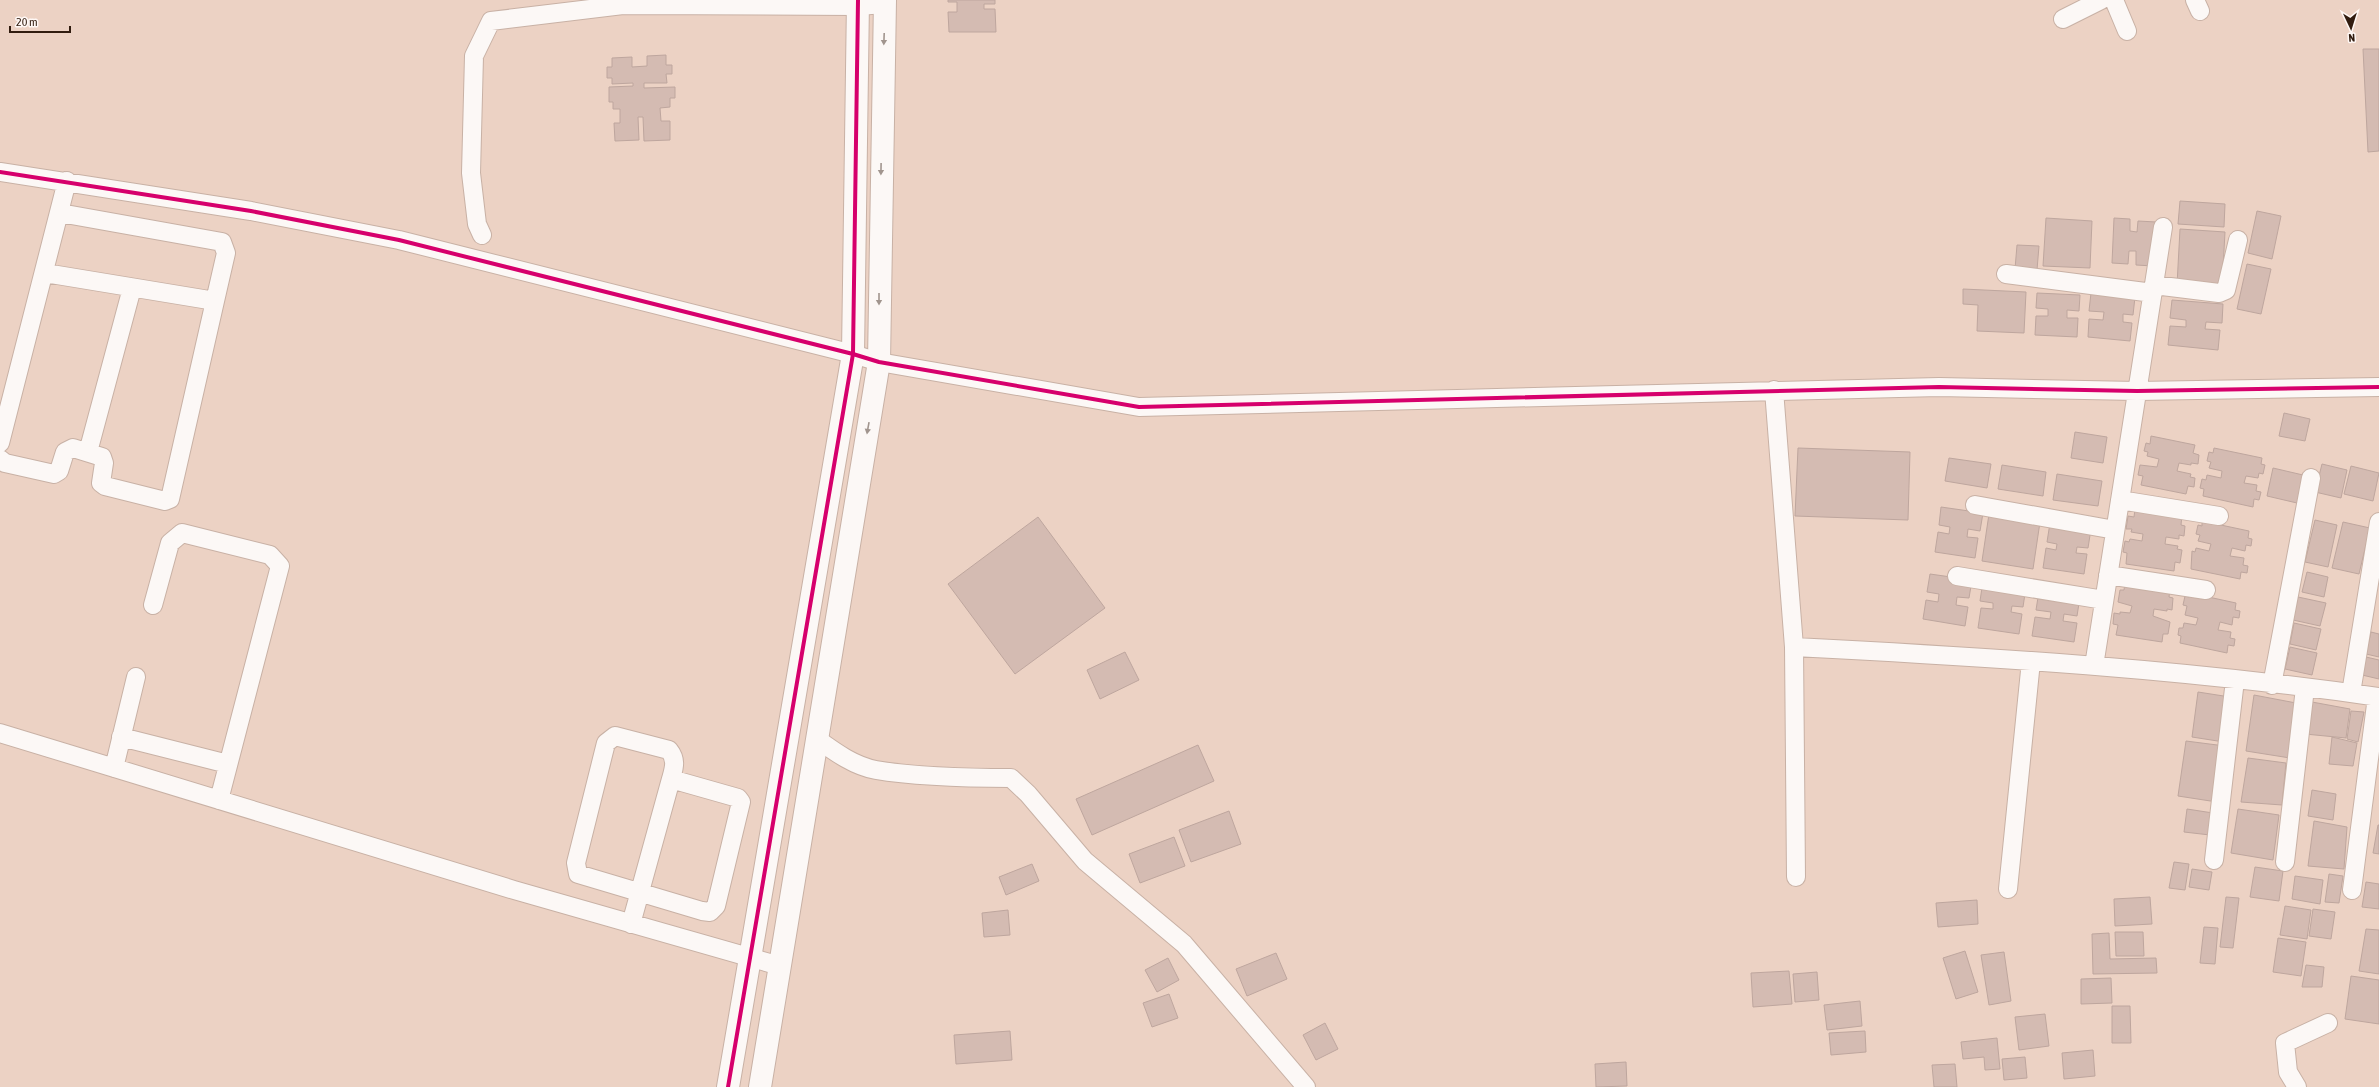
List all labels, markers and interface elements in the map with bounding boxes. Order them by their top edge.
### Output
scale bar [10,8,70,34]
north arrow [2331,8,2371,48]
text: 20 m [16,15,38,29]
text: N [2348,32,2355,44]
one-way arrow [881,33,887,46]
one-way arrow [878,163,885,175]
one-way arrow [876,293,882,306]
one-way arrow [865,422,871,434]

